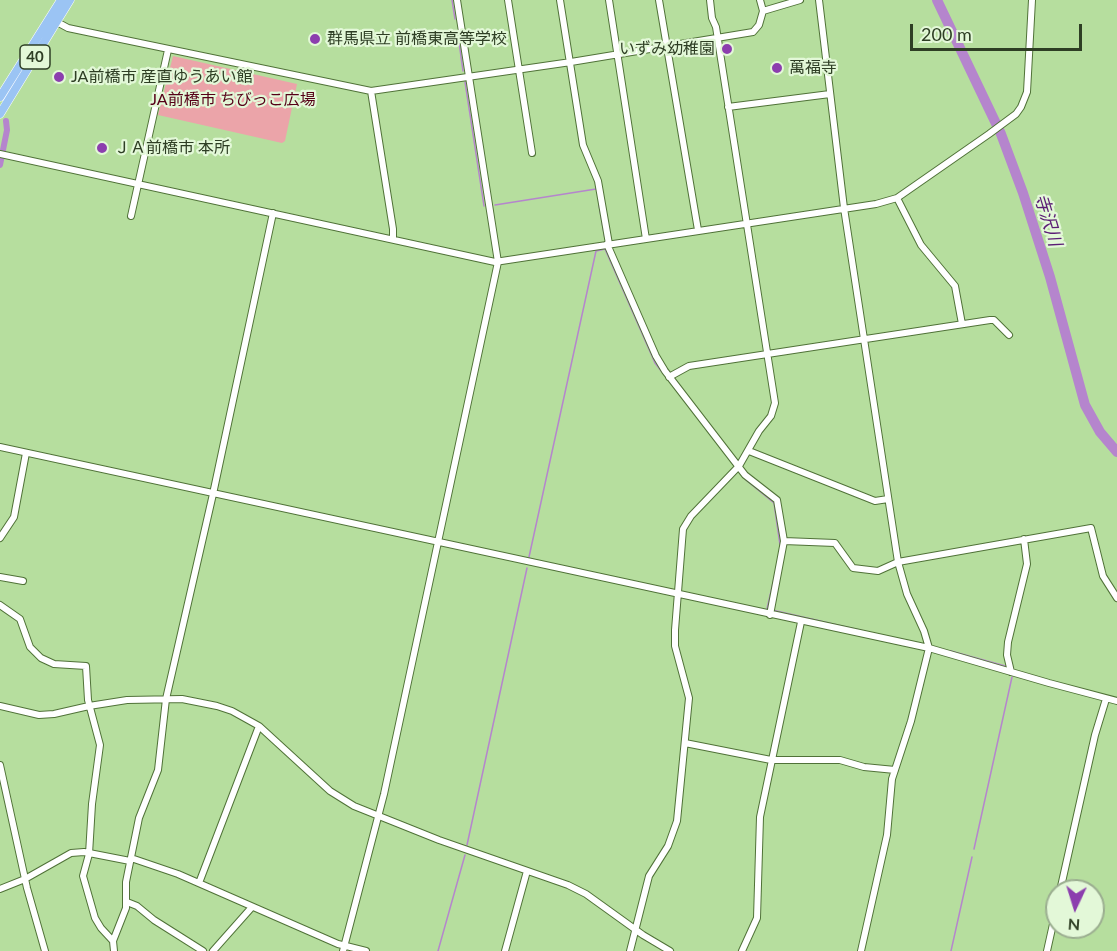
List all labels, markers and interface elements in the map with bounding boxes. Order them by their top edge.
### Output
scale bar [913,12,1086,50]
text: 200 m [921,23,972,45]
place label: 群馬県立 前橋東高等学校 [327,29,507,49]
marker: 群馬県立 前橋東高等学校 [308,32,322,46]
place label: いずみ幼稚園 [619,39,715,59]
marker: いずみ幼稚園 [720,42,734,56]
road number: 40 [20,45,50,69]
place label: 萬福寺 [789,58,837,78]
marker: 萬福寺 [770,61,784,75]
place label: JA前橋市 産直ゆうあい館 [71,67,253,87]
marker: JA前橋市 産直ゆうあい館 [52,70,66,84]
park label: JA前橋市 ちびっこ広場 [150,90,316,110]
place label: ＪＡ前橋市 本所 [114,138,230,158]
marker: ＪＡ前橋市 本所 [95,141,109,155]
water label: 寺沢川 [1030,191,1066,249]
north arrow [1045,879,1105,939]
text: N [1067,916,1081,935]

